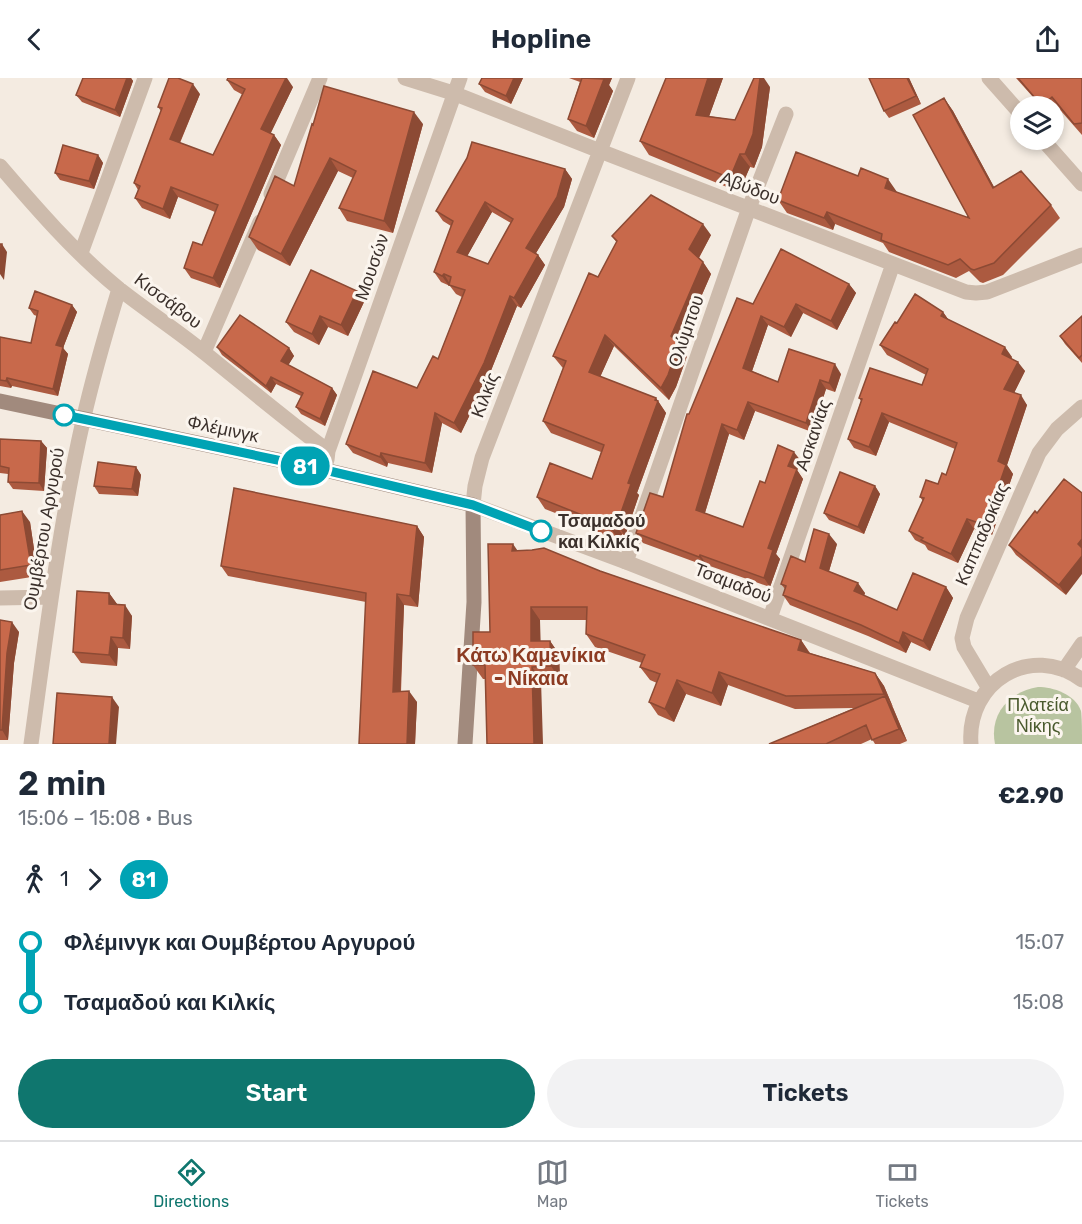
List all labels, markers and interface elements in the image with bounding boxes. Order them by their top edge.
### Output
icon: back [18,23,51,56]
text: Hopline [491,23,591,55]
icon: share [1031,23,1064,56]
map controls [1010,96,1064,150]
button: layers [1010,96,1064,150]
street label: Αβύδου [717,167,783,209]
street label: Μουσών [350,231,394,303]
street label: Κισσάβου [130,268,206,334]
street label: Ολύμπου [663,292,709,370]
street label: Κιλκίς [466,369,504,421]
street label: Ασκανίας [790,396,836,474]
unlabelled marker [53,404,75,426]
street label: Φλέμινγκ [185,411,262,448]
street label: Ουμβέρτου Αργυρού [19,446,69,612]
line badge: 81 [278,446,332,486]
text: 81 [293,454,317,479]
street label: Καππαδοκίας [951,479,1014,589]
place label: Τσαμαδού και Κιλκίς [558,510,646,553]
marker: Τσαμαδού και Κιλκίς [530,520,552,542]
street label: Τσαμαδού [691,558,775,608]
district label: Κάτω Καμενίκια - Νίκαια [456,643,606,690]
park label: Πλατεία Νίκης [1007,694,1069,737]
text: 2 min [18,764,106,803]
text: €2.90 [998,782,1064,809]
text: 15:06 – 15:08 · Bus [18,806,193,830]
icon: walk [18,863,51,896]
icon: forward [78,863,111,896]
text: 1 [60,867,69,891]
text: 81 [132,867,156,892]
text: Φλέμινγκ και Ουμβέρτου Αργυρού [64,929,415,956]
text: 15:07 [1015,930,1064,954]
text: Τσαμαδού και Κιλκίς [64,989,276,1016]
text: 15:08 [1013,990,1064,1014]
button: Start [18,1059,535,1128]
button: Tickets [547,1059,1064,1128]
tab: Directions [153,1156,229,1211]
tab: Map [536,1156,569,1211]
tab: Tickets [876,1156,929,1211]

